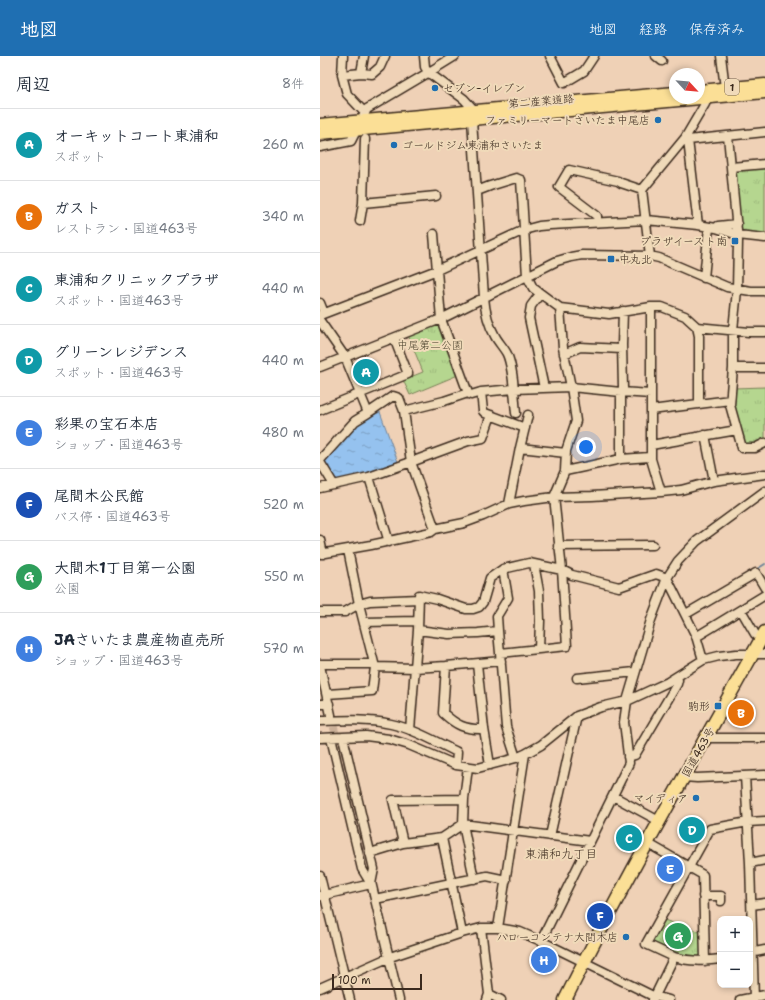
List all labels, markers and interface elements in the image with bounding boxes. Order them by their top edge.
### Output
text: 地図 [20,17,58,42]
text: 地図 [589,20,617,38]
text: 経路 [639,20,667,38]
text: 保存済み [689,20,745,38]
north arrow [669,68,705,104]
text: 周辺 [16,73,50,95]
text: 8件 [282,75,304,92]
road number: 1 [725,79,739,95]
place label: セブン-イレブン [443,81,525,96]
marker: セブン-イレブン [430,83,440,93]
street label: 第二産業道路 [508,91,575,112]
place label: ファミリーマートさいたま中尾店 [485,113,650,128]
marker: ファミリーマートさいたま中尾店 [653,115,663,125]
text: オーキットコート東浦和 [54,126,219,146]
text: A [24,136,34,153]
text: 260 m [262,136,304,153]
place label: ゴールドジム東浦和さいたま [402,138,543,153]
marker: ゴールドジム東浦和さいたま [389,140,399,150]
text: スポット [54,148,106,165]
text: ガスト [54,198,101,218]
text: B [25,208,33,225]
text: 340 m [262,208,304,225]
text: レストラン · 国道463号 [54,220,198,237]
place label: プラザイースト南 [640,234,727,249]
marker: プラザイースト南 [730,236,740,246]
place label: 中丸北 [619,252,652,267]
marker: 中丸北 [606,254,616,264]
text: 東浦和クリニックプラザ [54,270,219,290]
text: C [25,280,33,297]
text: 440 m [262,280,304,297]
text: スポット · 国道463号 [54,292,184,309]
park label: 中尾第二公園 [397,338,463,353]
text: グリーンレジデンス [54,342,188,362]
text: D [24,352,34,369]
text: 440 m [262,352,304,369]
pin: A [353,357,379,387]
text: スポット · 国道463号 [54,364,184,381]
text: 彩果の宝石本店 [54,414,159,434]
text: E [25,424,33,441]
text: 480 m [262,424,304,441]
text: ショップ · 国道463号 [54,436,183,453]
your location [576,437,596,457]
text: 尾間木公民館 [54,486,144,506]
text: F [25,496,33,513]
text: 520 m [263,496,304,513]
text: バス停 · 国道463号 [54,508,171,525]
text: 大間木1丁目第一公園 [54,558,196,578]
text: G [24,568,34,585]
text: 550 m [264,568,304,585]
text: 公園 [54,580,80,597]
text: JAさいたま農産物直売所 [54,630,225,650]
text: H [24,640,34,657]
text: 570 m [263,640,304,657]
text: ショップ · 国道463号 [54,652,183,669]
pin: B [728,698,754,728]
place label: 駒形 [688,699,710,714]
marker: 駒形 [713,701,723,711]
street label: 国道463号 [678,724,718,780]
place label: マイディア [633,791,688,806]
marker: マイディア [691,793,701,803]
pin: D [679,815,705,845]
pin: C [616,823,642,853]
district label: 東浦和九丁目 [525,846,597,862]
pin: E [657,854,683,884]
pin: F [587,901,613,931]
map controls [717,916,753,988]
button: + [717,916,753,952]
pin: G [665,921,691,951]
place label: ハローコンテナ大間木店 [496,930,618,945]
marker: ハローコンテナ大間木店 [621,932,631,942]
pin: H [531,945,557,975]
button: − [717,952,753,988]
scale bar [332,972,422,991]
text: 100 m [338,973,371,988]

